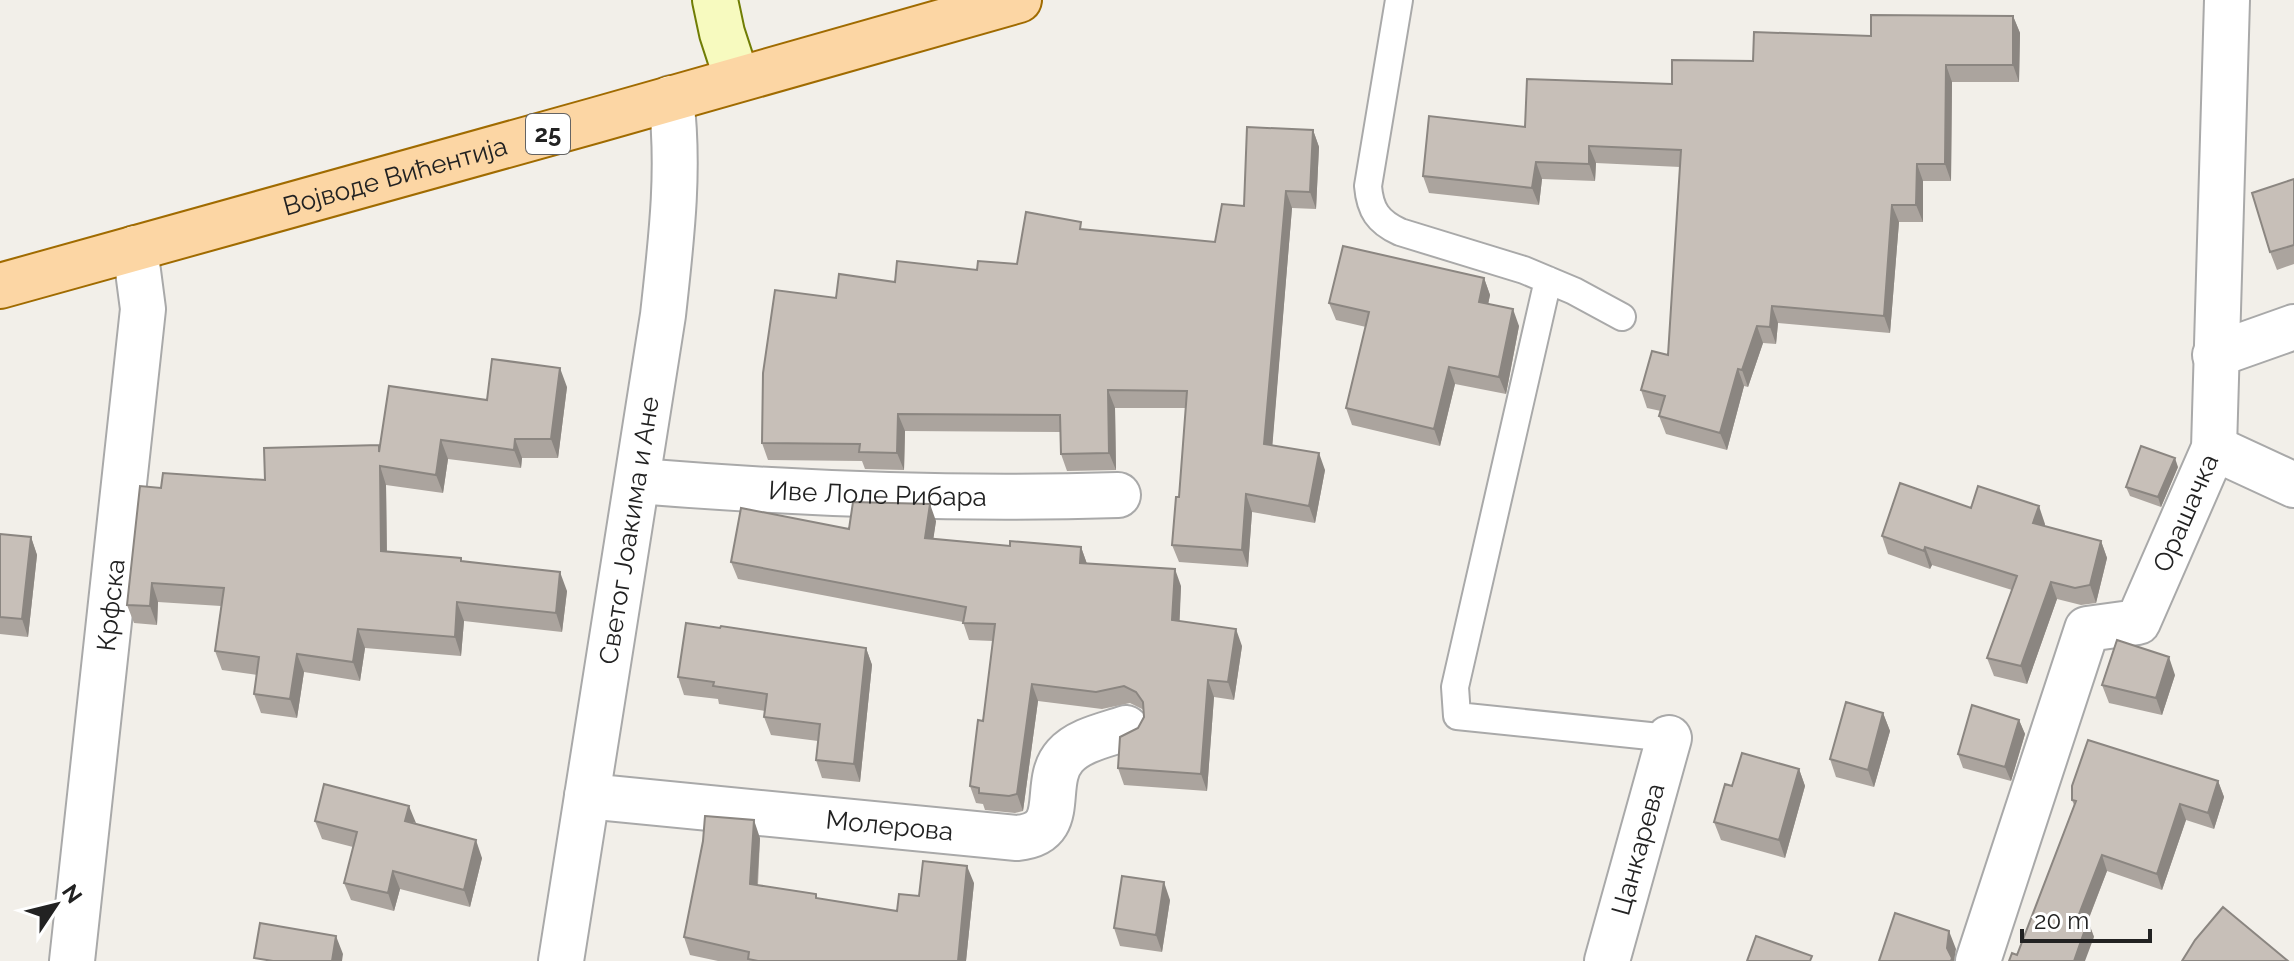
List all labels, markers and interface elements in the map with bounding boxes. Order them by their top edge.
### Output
road number: 25 [526,114,570,154]
street label: Војводе Вићентија [280,131,510,222]
street label: Светог Јоакима и Ане [593,394,665,666]
street label: Орашачка [2147,449,2225,576]
street label: Иве Лоле Рибара [768,475,987,512]
street label: Крфска [91,557,131,653]
street label: Цанкарева [1605,780,1671,919]
street label: Молерова [825,804,955,847]
north arrow [16,865,96,945]
text: N [57,879,88,908]
scale bar [2022,893,2150,943]
text: 20 m [2034,906,2089,935]

